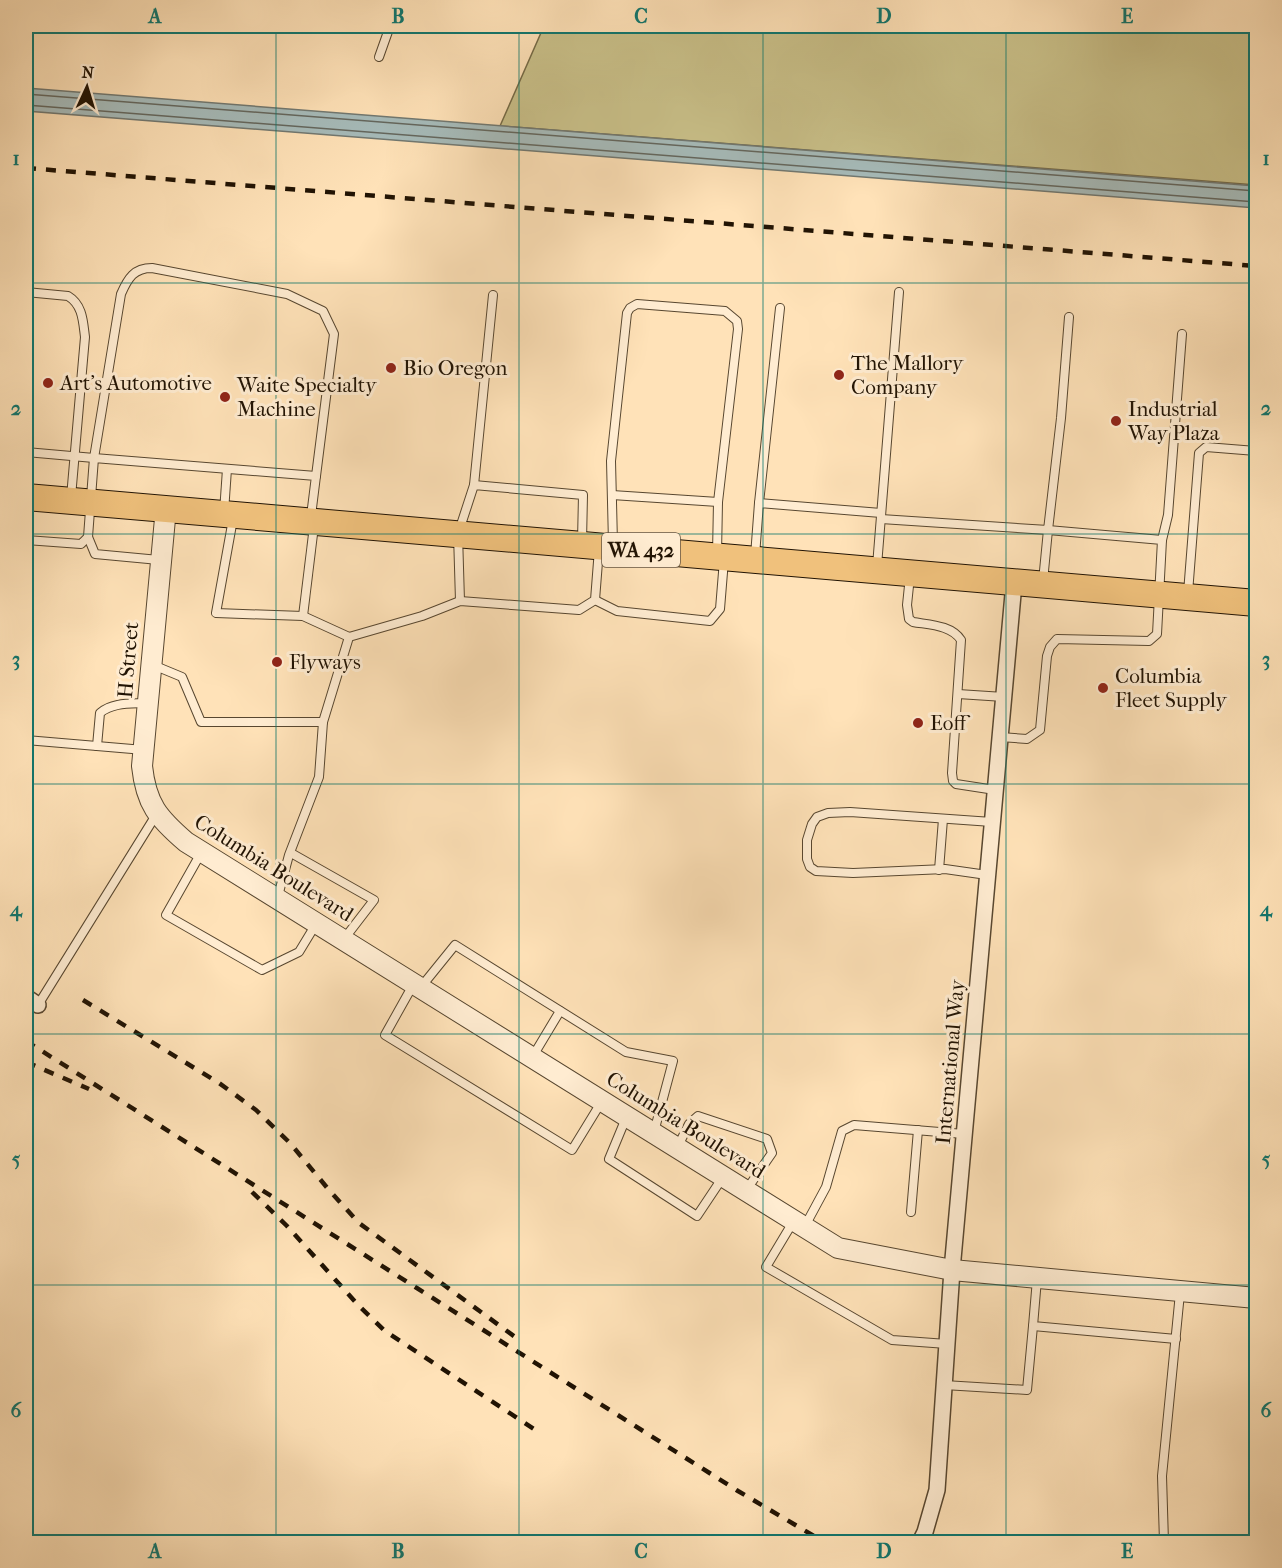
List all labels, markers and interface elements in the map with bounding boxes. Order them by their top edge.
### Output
text: A [147,5,163,28]
text: B [391,5,405,28]
text: C [634,5,648,28]
text: D [876,5,892,28]
text: E [1121,5,1133,28]
north arrow [57,57,117,117]
text: N [81,63,96,82]
text: 1 [12,147,20,170]
text: 1 [1262,147,1270,170]
place label: The Mallory Company [851,351,964,399]
place label: Bio Oregon [403,356,508,380]
marker: Bio Oregon [384,361,398,375]
marker: The Mallory Company [832,368,846,382]
place label: Art's Automotive [59,371,212,395]
place label: Waite Specialty Machine [236,373,377,421]
marker: Art's Automotive [41,376,55,390]
marker: Waite Specialty Machine [218,390,232,404]
text: 2 [11,397,21,420]
place label: Industrial Way Plaza [1127,397,1220,445]
text: 2 [1261,397,1271,420]
marker: Industrial Way Plaza [1109,414,1123,428]
road number: WA 432 [602,533,680,567]
street label: H Street [113,620,143,699]
text: 3 [12,648,20,671]
text: 3 [1262,648,1270,671]
place label: Flyways [289,650,361,674]
marker: Flyways [270,655,284,669]
place label: Columbia Fleet Supply [1115,664,1227,712]
marker: Columbia Fleet Supply [1096,681,1110,695]
place label: Eoff [930,711,970,735]
marker: Eoff [911,716,925,730]
street label: Columbia Boulevard [190,809,358,927]
text: 4 [9,898,23,922]
text: 4 [1259,898,1273,922]
street label: International Way [931,978,969,1145]
street label: Columbia Boulevard [602,1066,770,1184]
text: 5 [12,1148,21,1171]
text: 5 [1262,1148,1271,1171]
text: 6 [11,1399,23,1422]
text: 6 [1261,1399,1273,1422]
text: A [147,1540,163,1563]
text: B [391,1540,405,1563]
text: C [634,1540,648,1563]
text: D [876,1540,892,1563]
text: E [1121,1540,1133,1563]

